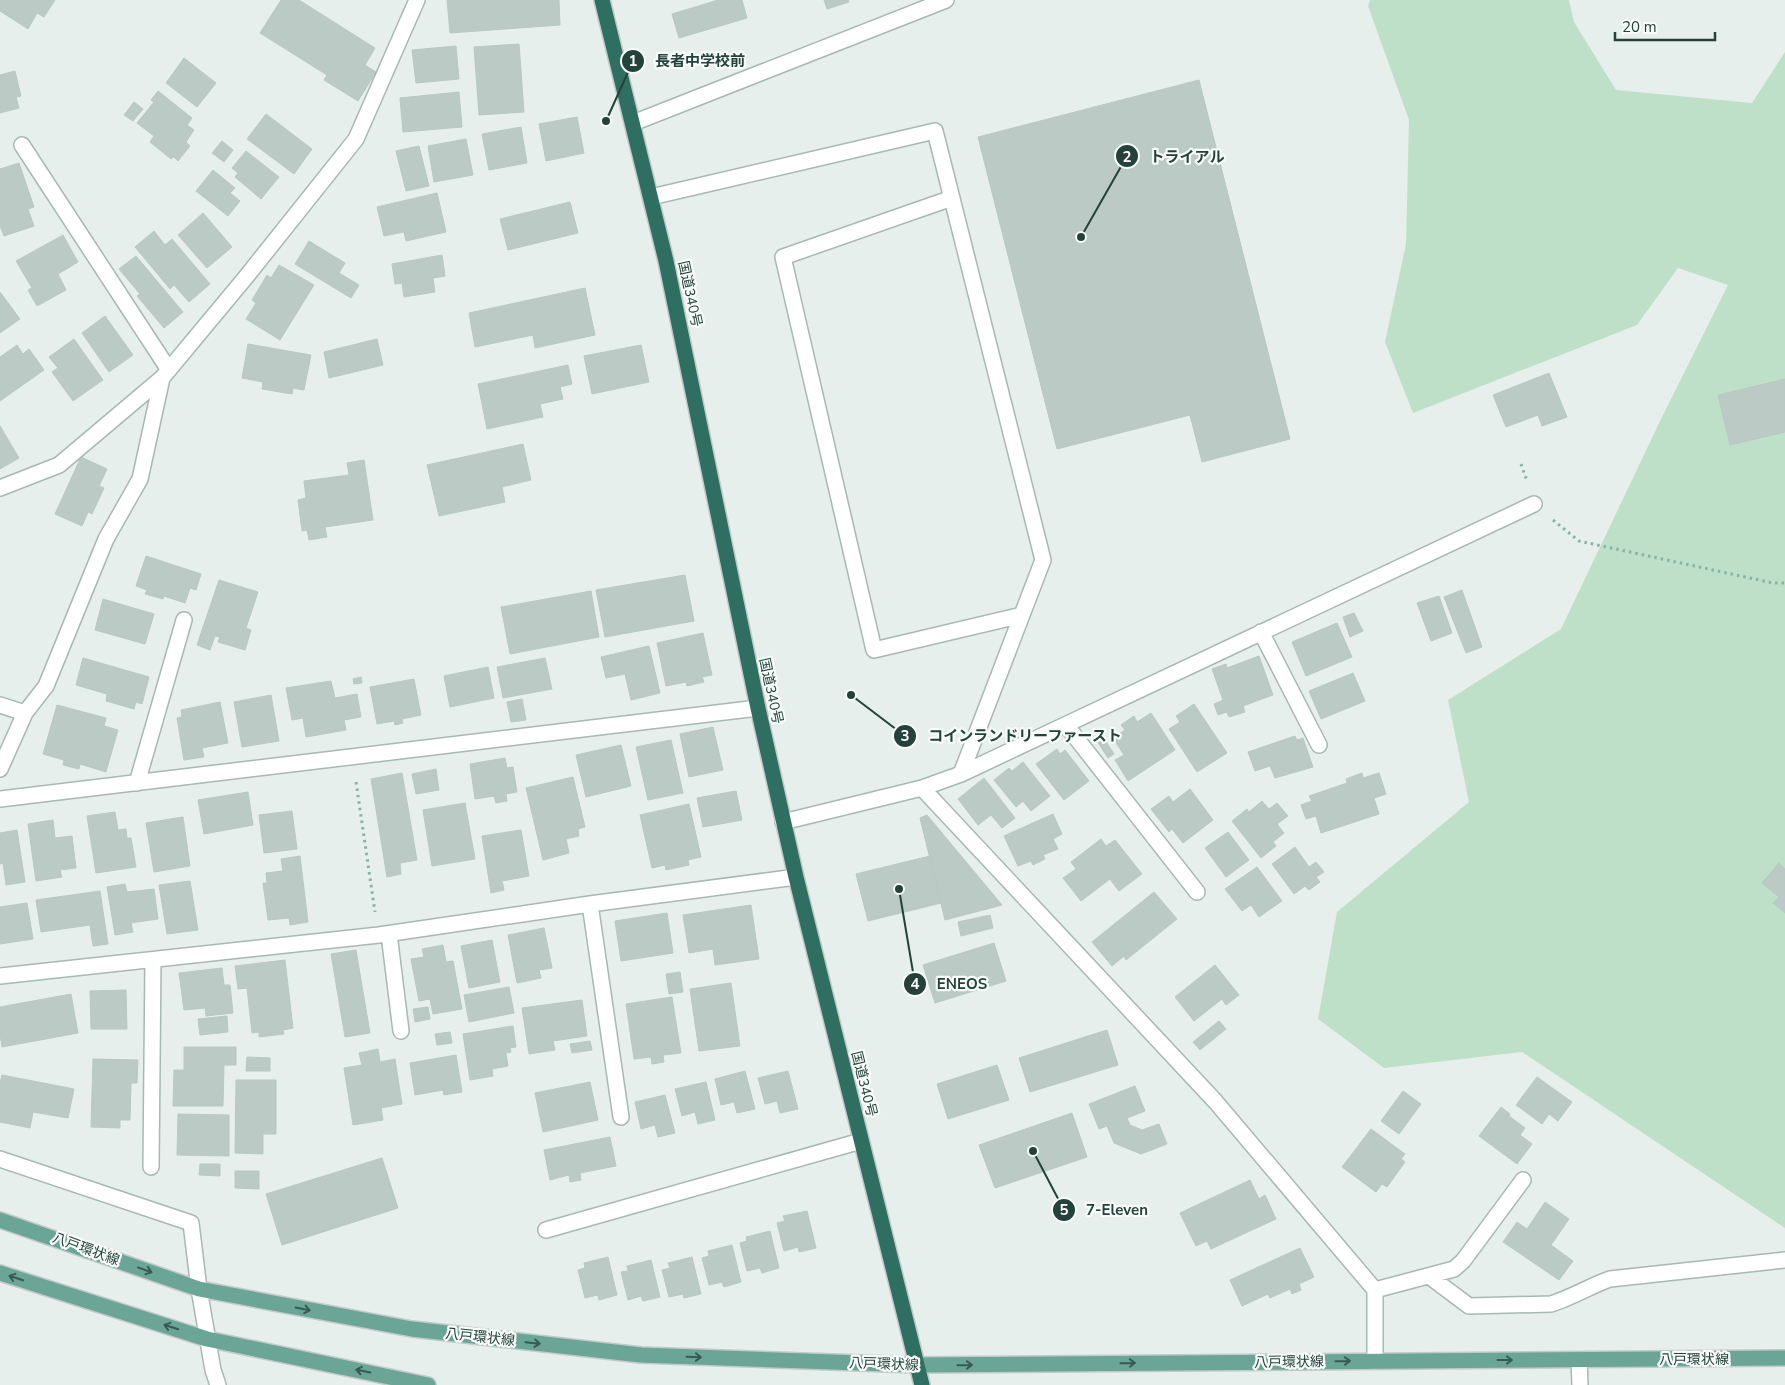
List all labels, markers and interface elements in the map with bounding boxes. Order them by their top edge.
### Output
scale bar [1615,10,1715,42]
text: 20 m [1622,17,1657,37]
callout: 長者中学校前 [620,46,755,76]
text: 1 [628,51,638,71]
text: 長者中学校前 [655,51,745,71]
callout: トライアル [1114,141,1234,171]
text: 2 [1122,147,1132,167]
text: トライアル [1150,147,1224,167]
street label: 国道340号 [674,259,706,329]
street label: 国道340号 [755,656,787,726]
callout: コインランドリーファースト [892,721,1132,751]
text: 3 [900,726,910,746]
text: コインランドリーファースト [928,726,1122,746]
callout: ENEOS [902,969,998,999]
text: 4 [910,974,920,994]
text: ENEOS [937,974,987,994]
street label: 国道340号 [847,1049,881,1119]
callout: 7-Eleven [1051,1195,1158,1225]
text: 5 [1059,1200,1069,1220]
text: 7-Eleven [1086,1200,1148,1220]
street label: 八戸環状線 [50,1228,122,1270]
one-way arrow [137,1266,153,1276]
one-way arrow [9,1273,24,1282]
one-way arrow [294,1304,310,1314]
one-way arrow [163,1322,179,1332]
street label: 八戸環状線 [444,1324,516,1350]
one-way arrow [524,1338,540,1348]
street label: 八戸環状線 [1659,1350,1729,1369]
one-way arrow [686,1352,702,1362]
street label: 八戸環状線 [1254,1352,1324,1372]
street label: 八戸環状線 [849,1353,919,1375]
one-way arrow [1496,1355,1513,1365]
one-way arrow [1334,1356,1350,1366]
one-way arrow [1119,1358,1135,1368]
one-way arrow [956,1360,973,1370]
one-way arrow [356,1366,372,1376]

